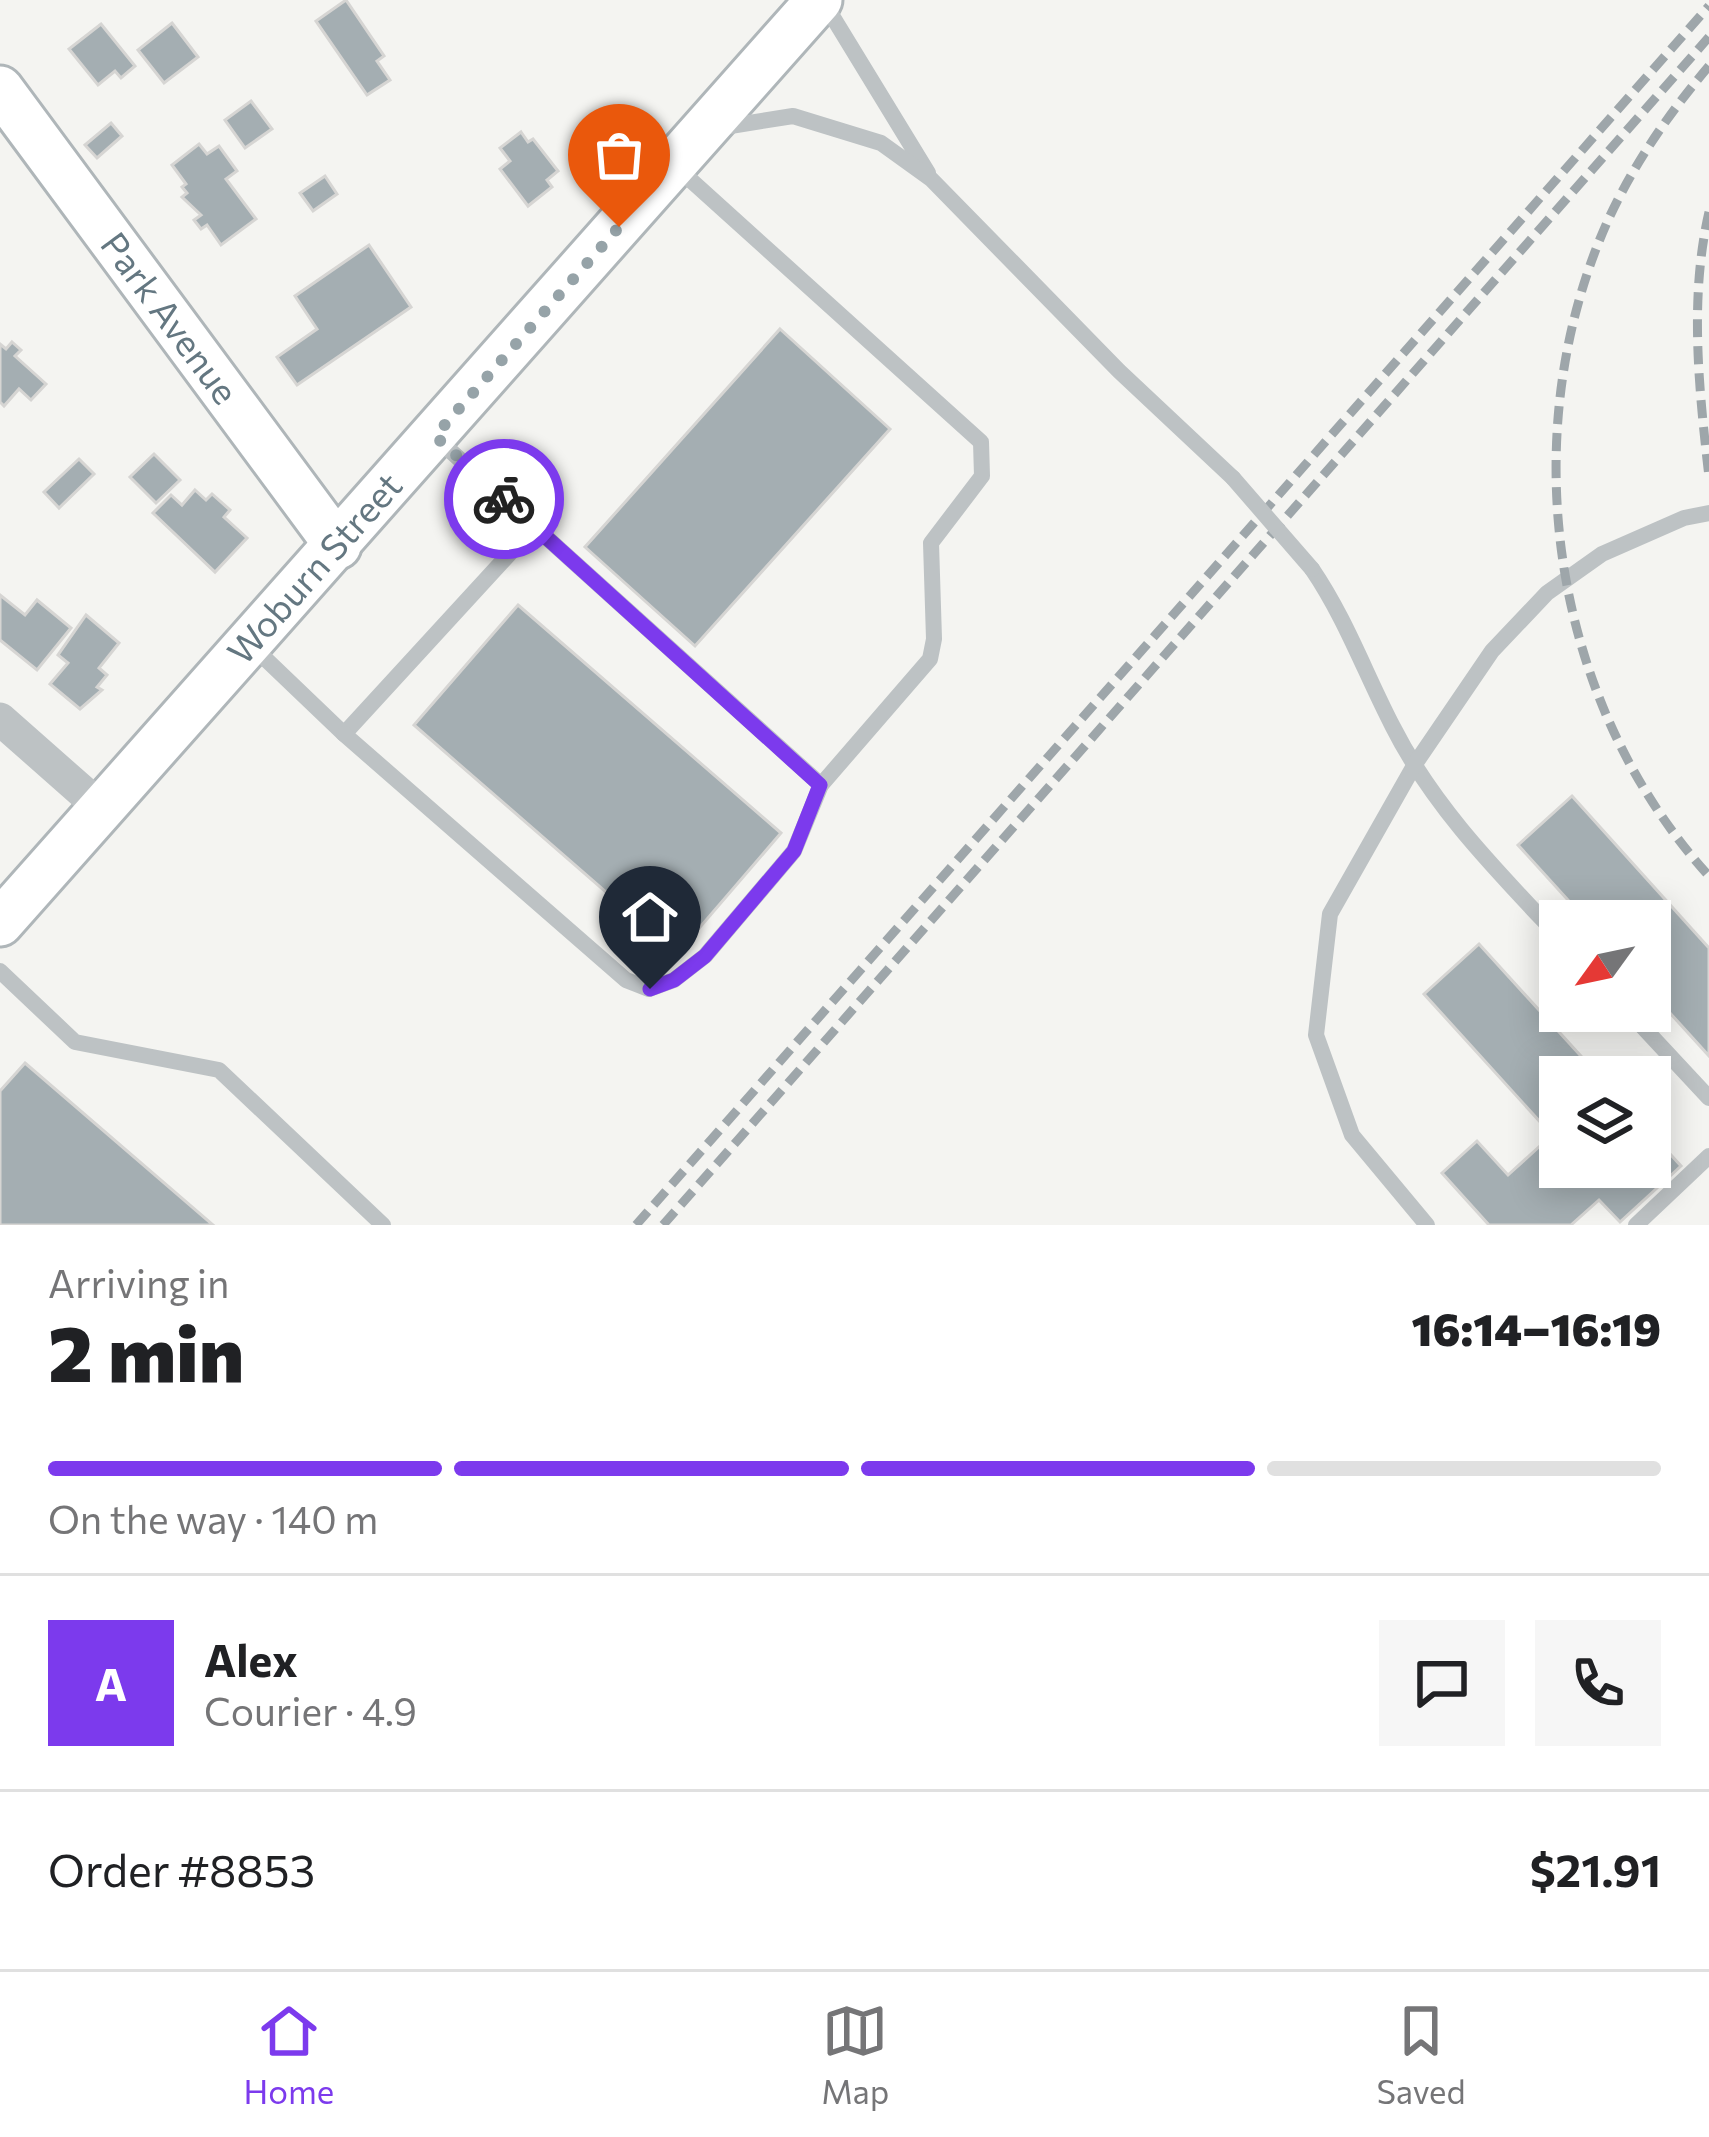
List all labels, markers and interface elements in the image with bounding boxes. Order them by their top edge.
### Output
pin [568,104,670,227]
icon: bag [586,122,652,188]
street label: Park Avenue [93,223,249,411]
courier [444,439,564,559]
street label: Woburn Street [217,462,409,672]
icon: bike [471,466,537,532]
pin [599,866,701,989]
icon: home [617,884,683,950]
north arrow [1539,900,1671,1032]
map controls [1539,900,1671,1188]
button: layers [1539,1056,1671,1188]
text: Arriving in [48,1258,229,1306]
text: 16:14–16:19 [1412,1300,1661,1355]
text: 2 min [48,1303,244,1398]
text: On the way · 140 m [48,1494,378,1542]
button: chat [1379,1620,1505,1746]
button: phone [1535,1620,1661,1746]
text: Alex [204,1631,298,1686]
text: A [95,1655,127,1710]
text: Courier · 4.9 [204,1686,417,1734]
text: Order #8853 [48,1841,315,1896]
text: $21.91 [1530,1841,1661,1896]
tab: Home [244,1998,334,2111]
tab: Map [821,1998,889,2111]
tab: Saved [1376,1998,1465,2111]

